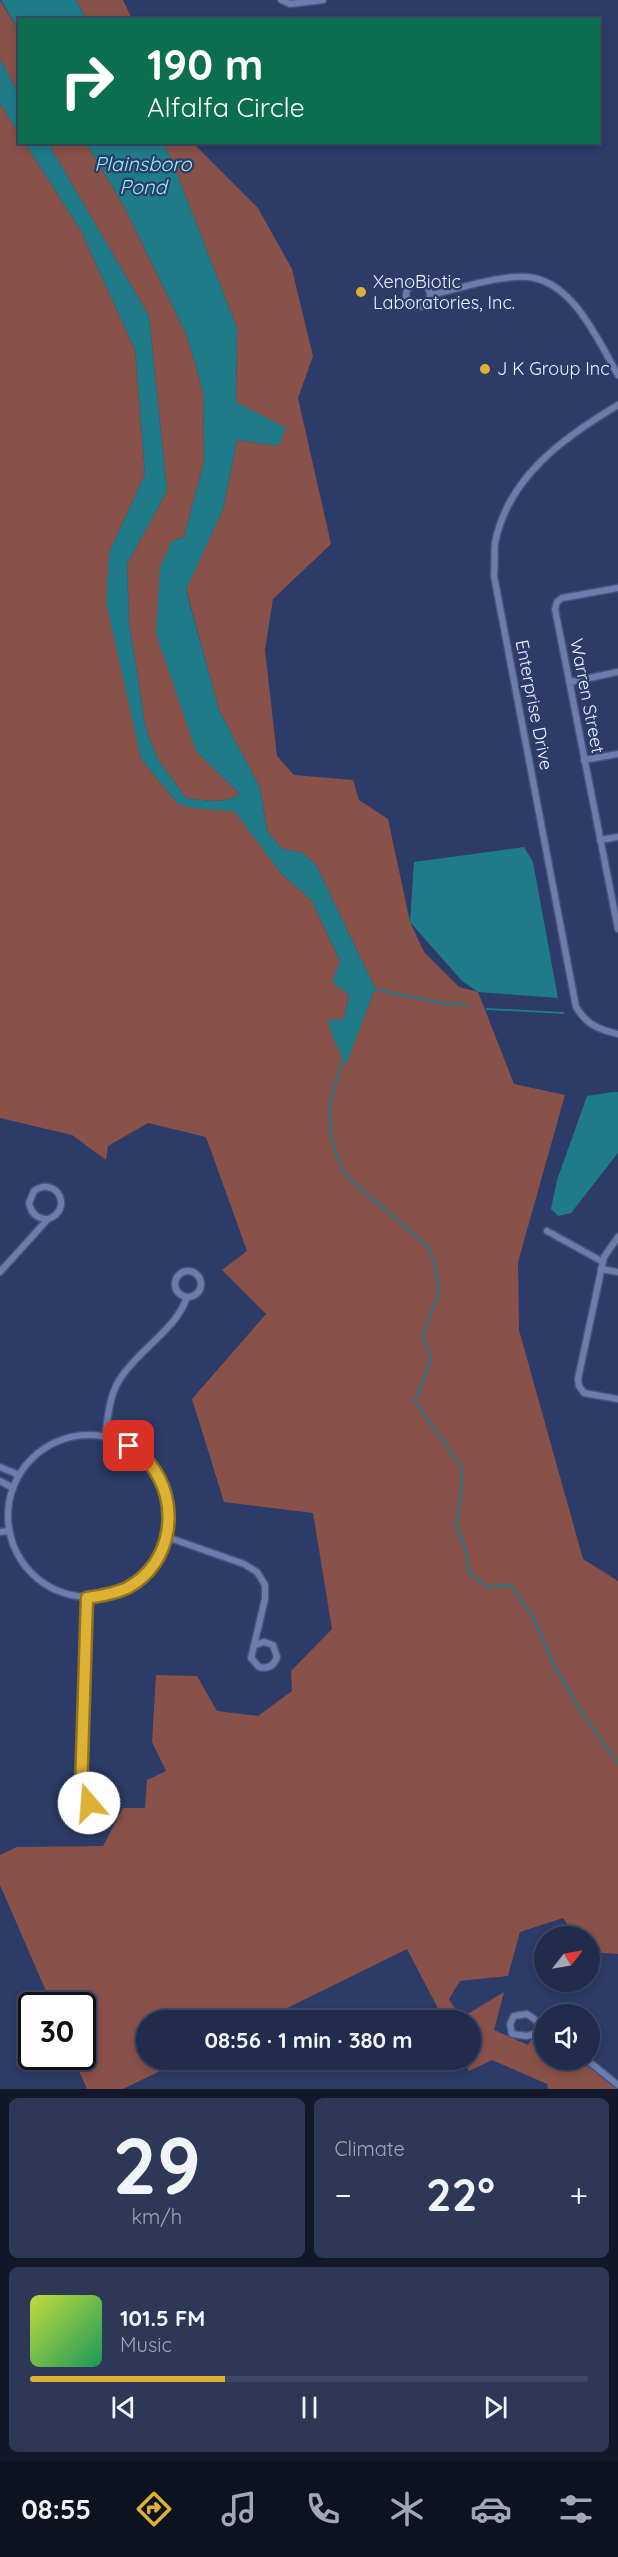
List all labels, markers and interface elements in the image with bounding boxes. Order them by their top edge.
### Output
text: 190 m [147,38,263,91]
icon: right [48,42,126,120]
text: Alfalfa Circle [147,90,305,124]
water label: Plainsboro Pond [94,151,193,199]
place label: XenoBiotic Laboratories, Inc. [373,270,515,314]
marker: XenoBiotic Laboratories, Inc. [354,285,368,299]
place label: J K Group Inc [497,357,609,380]
marker: J K Group Inc [478,362,492,376]
street label: Warren Street [565,637,610,755]
street label: Enterprise Drive [511,638,558,772]
pin [103,1420,154,1471]
icon: arrive [112,1429,145,1462]
position arrow [57,1771,121,1835]
north arrow [534,1926,600,1992]
map controls [534,1926,600,2070]
speed limit sign: 30 [18,1992,96,2070]
button: sound [534,2004,600,2070]
text: 08:56 · 1 min · 380 m [205,2026,412,2054]
text: 29 [112,2116,201,2214]
text: Climate [335,2136,405,2161]
text: 22° [426,2166,495,2222]
text: − [335,2174,352,2215]
text: + [569,2174,588,2215]
text: km/h [131,2204,182,2229]
text: 101.5 FM [120,2304,205,2332]
text: Music [120,2332,172,2357]
icon: previous [107,2391,140,2424]
icon: pause [293,2391,326,2424]
icon: next [479,2391,512,2424]
icon: directions [133,2488,175,2530]
icon: music [218,2488,260,2530]
icon: phone [302,2488,344,2530]
icon: climate [386,2488,428,2530]
icon: car [470,2488,512,2530]
icon: filters [555,2488,597,2530]
text: 08:55 [21,2492,91,2526]

